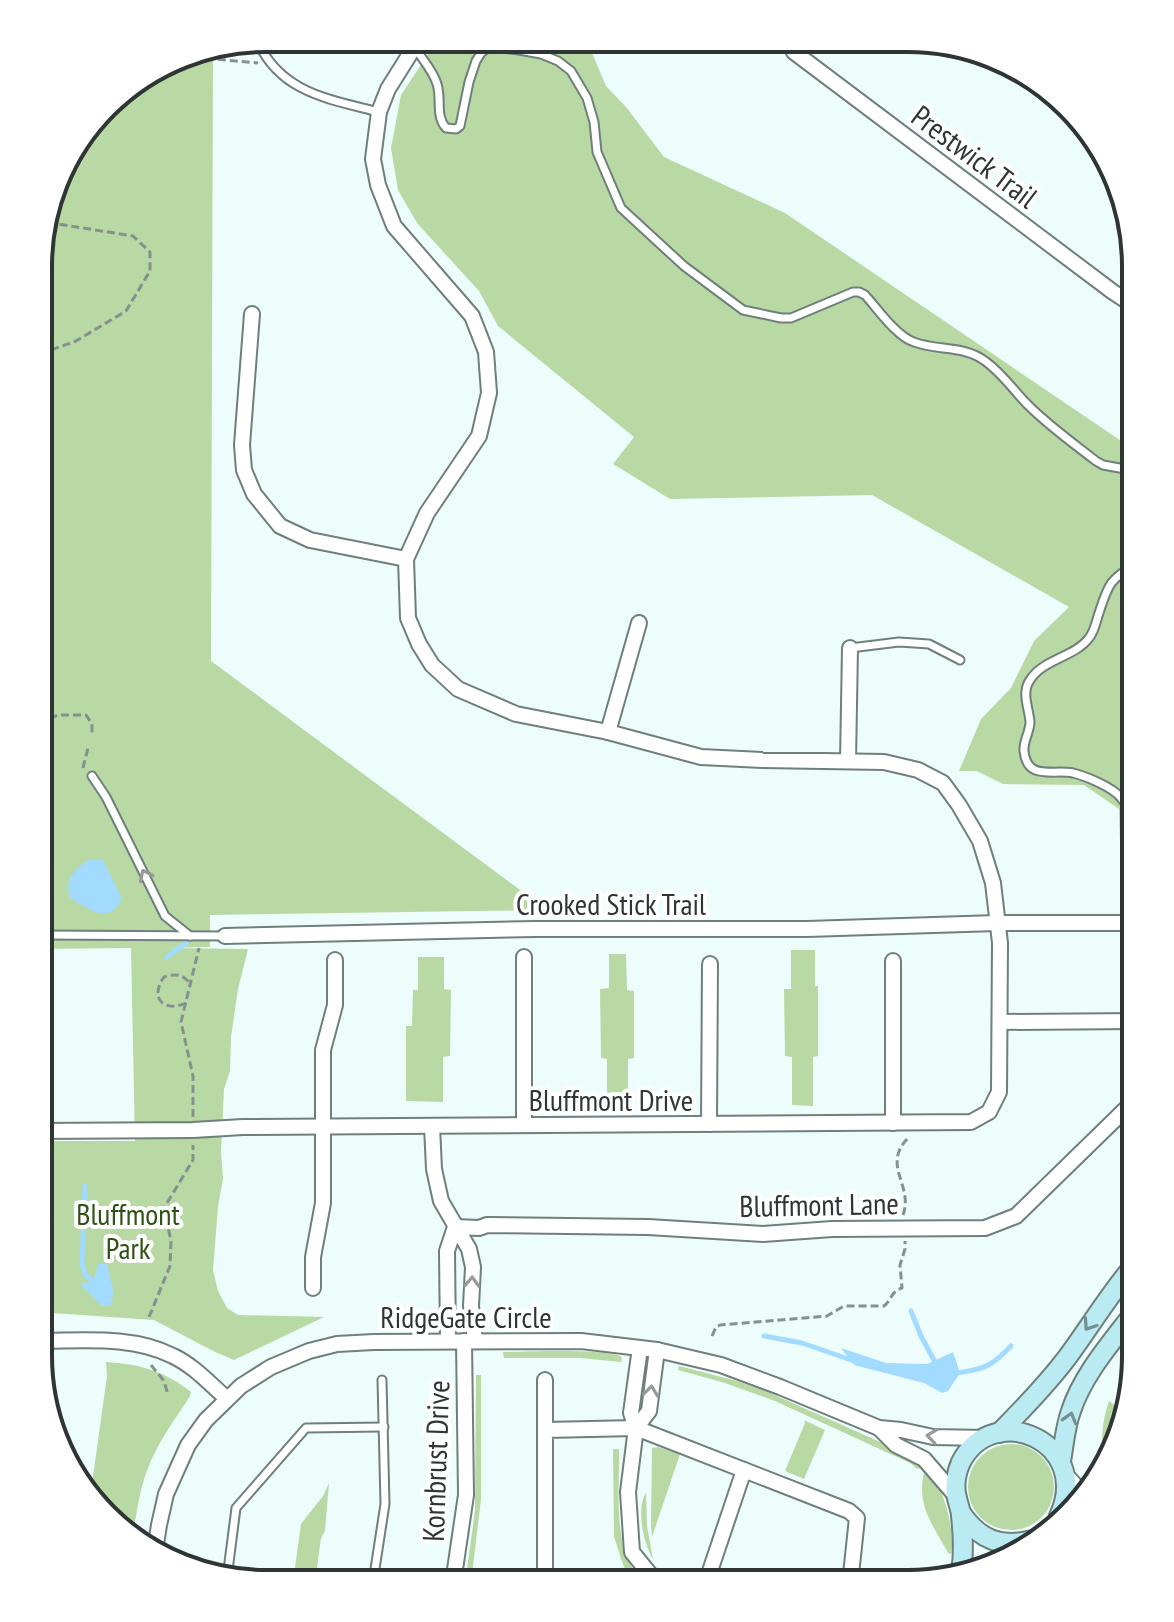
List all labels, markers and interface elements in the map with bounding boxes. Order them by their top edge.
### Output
street label: Prestwick Trail [904,96,1046,216]
one-way arrow [139,869,154,884]
street label: Crooked Stick Trail [516,884,706,923]
street label: Bluffmont Drive [529,1080,693,1119]
street label: Bluffmont Lane [739,1183,899,1225]
park label: Bluffmont Park [76,1194,180,1267]
one-way arrow [464,1275,481,1288]
street label: RidgeGate Circle [380,1297,552,1336]
one-way arrow [1083,1317,1098,1331]
street label: Kornbrust Drive [413,1380,457,1542]
one-way arrow [642,1384,659,1398]
one-way arrow [1060,1412,1077,1426]
one-way arrow [925,1428,939,1445]

